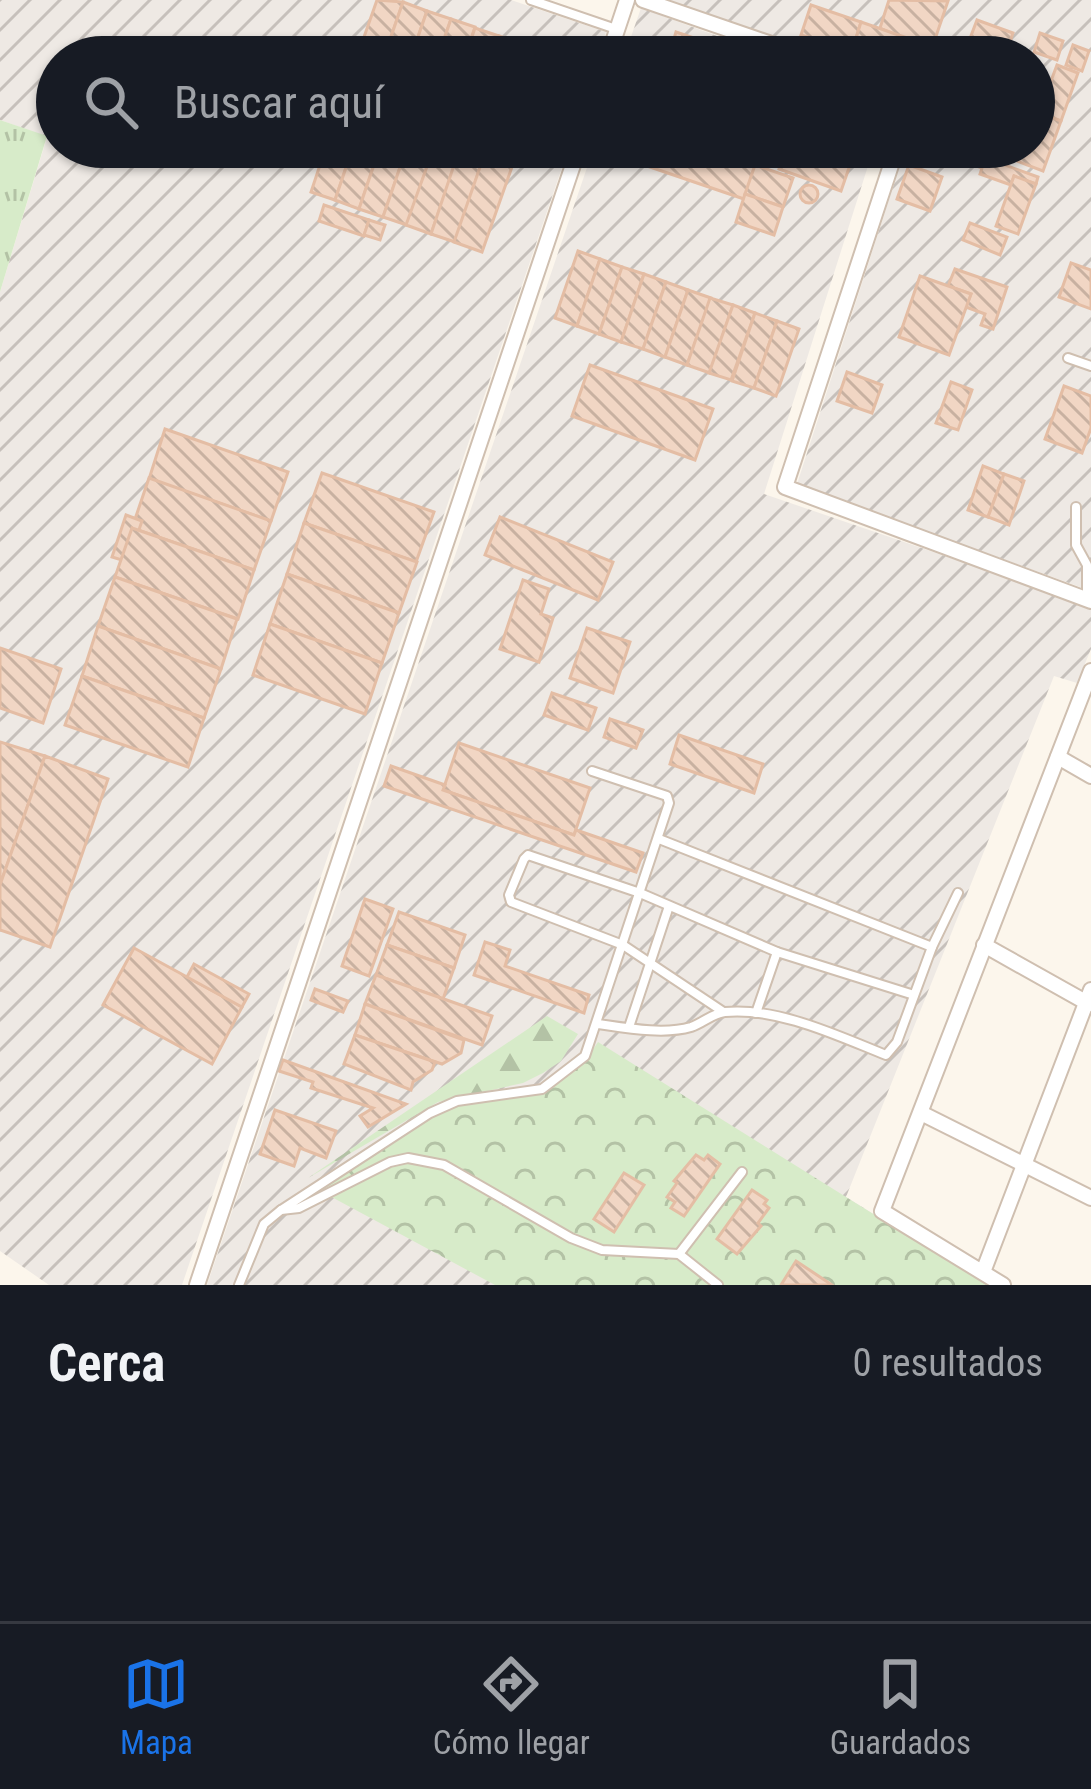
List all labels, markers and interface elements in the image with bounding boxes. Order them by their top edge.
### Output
search box [36,36,1055,168]
icon: search [78,69,144,135]
text: Buscar aquí [174,76,384,129]
text: Cerca [48,1334,165,1393]
text: 0 resultados [852,1340,1043,1386]
tab: Mapa [120,1651,193,1762]
tab: Cómo llegar [433,1651,590,1762]
tab: Guardados [830,1651,971,1762]

